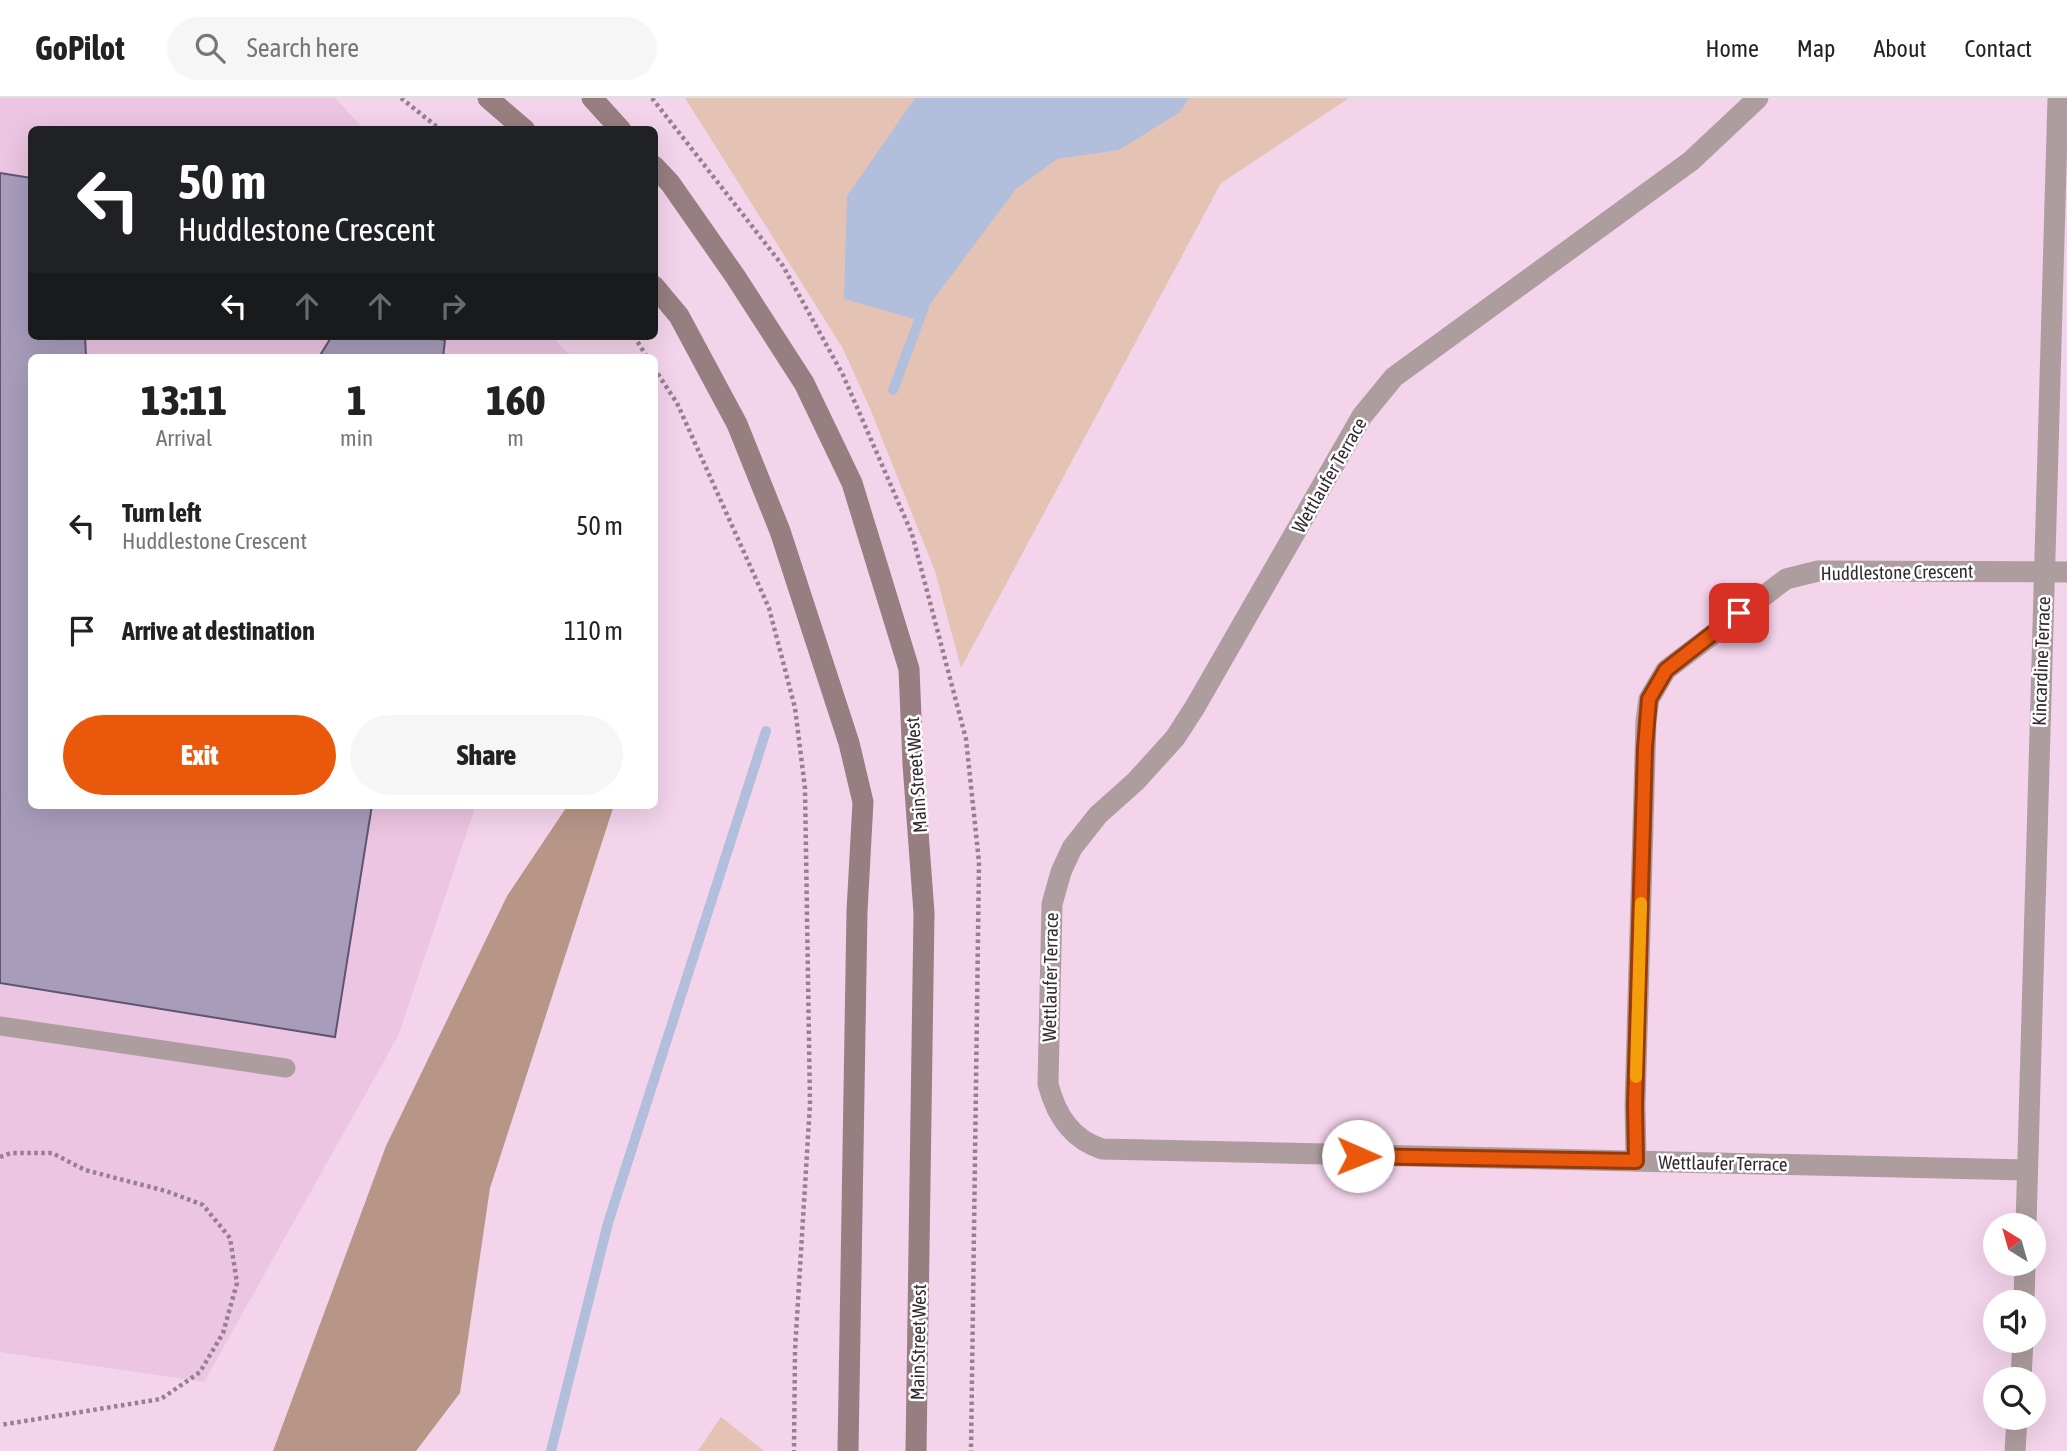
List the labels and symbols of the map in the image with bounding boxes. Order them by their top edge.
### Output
street label: Wettlaufer Terrace [1287,414,1371,536]
street label: Huddlestone Crescent [1820,560,1974,584]
pin [1709,583,1769,643]
street label: Kincardine Terrace [2028,596,2054,726]
street label: Main Street West [901,716,931,834]
street label: Wettlaufer Terrace [1038,912,1062,1042]
position arrow [1321,1119,1395,1193]
street label: Wettlaufer Terrace [1658,1151,1788,1175]
north arrow [1983,1213,2046,1276]
street label: Main Street West [906,1284,930,1400]

